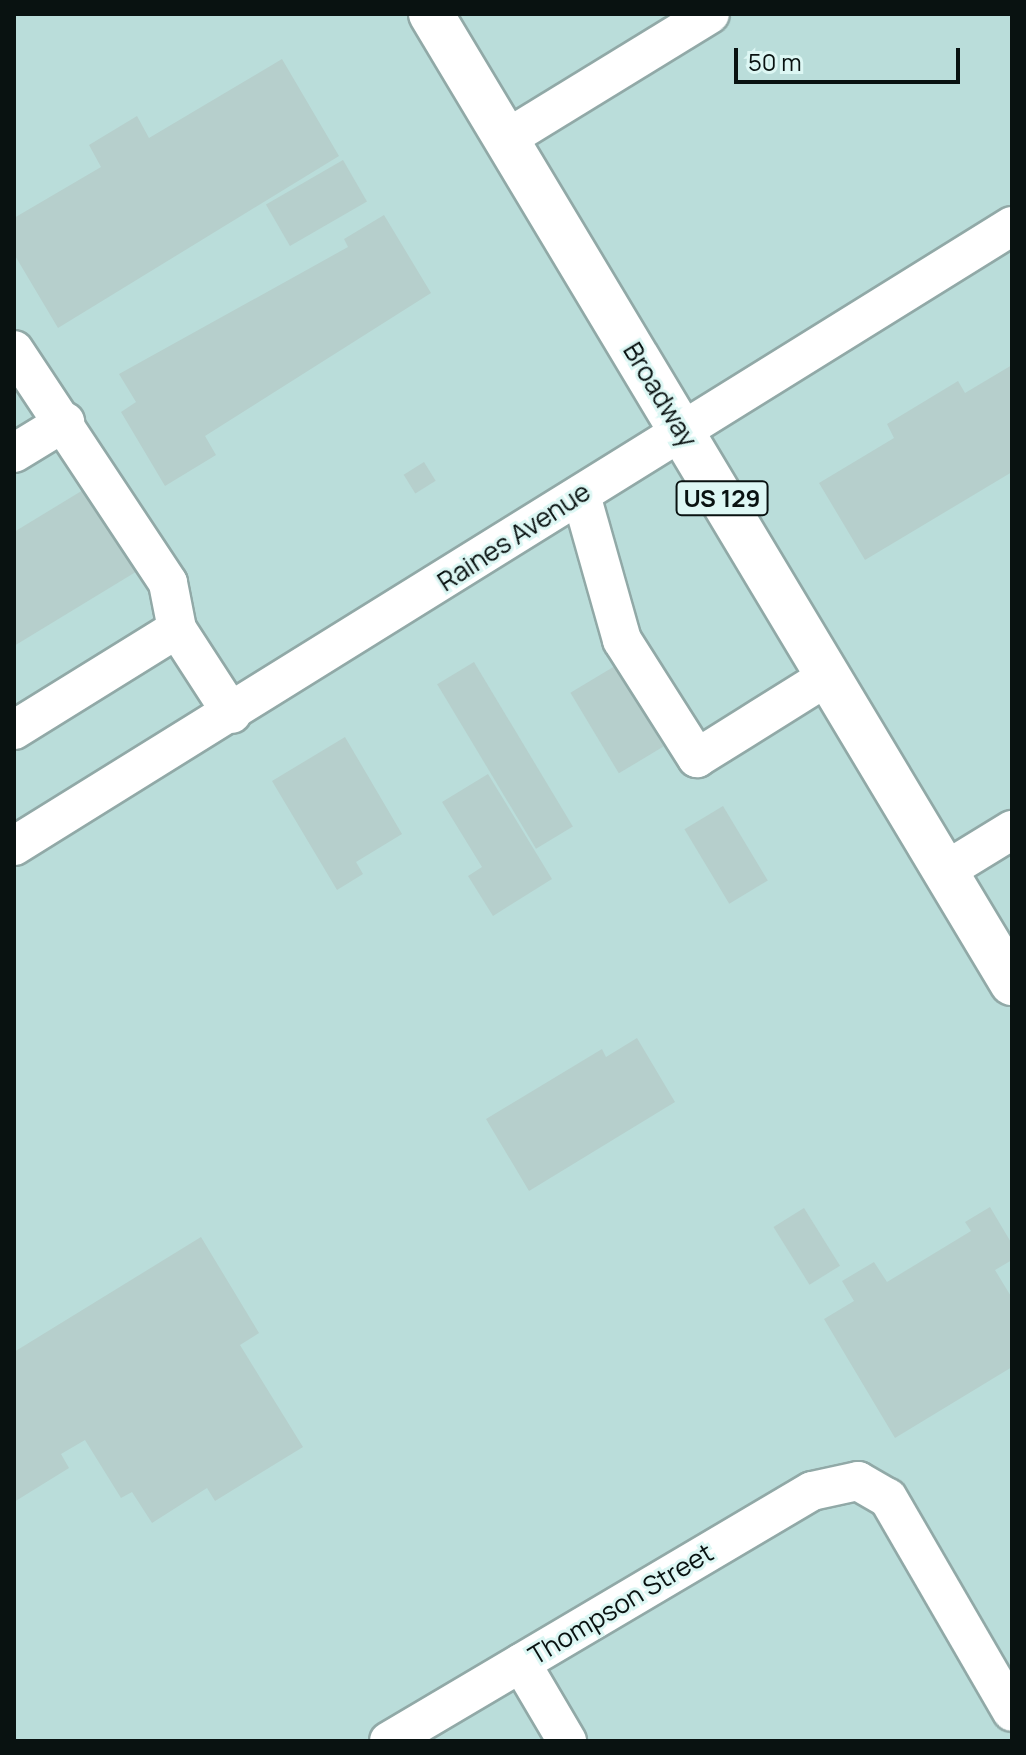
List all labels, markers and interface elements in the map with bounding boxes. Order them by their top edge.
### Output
scale bar [738,32,964,82]
text: 50 m [748,45,802,78]
street label: Broadway [617,337,703,453]
street label: Raines Avenue [432,476,596,598]
road number: US 129 [674,478,770,518]
street label: Thompson Street [523,1537,719,1671]

